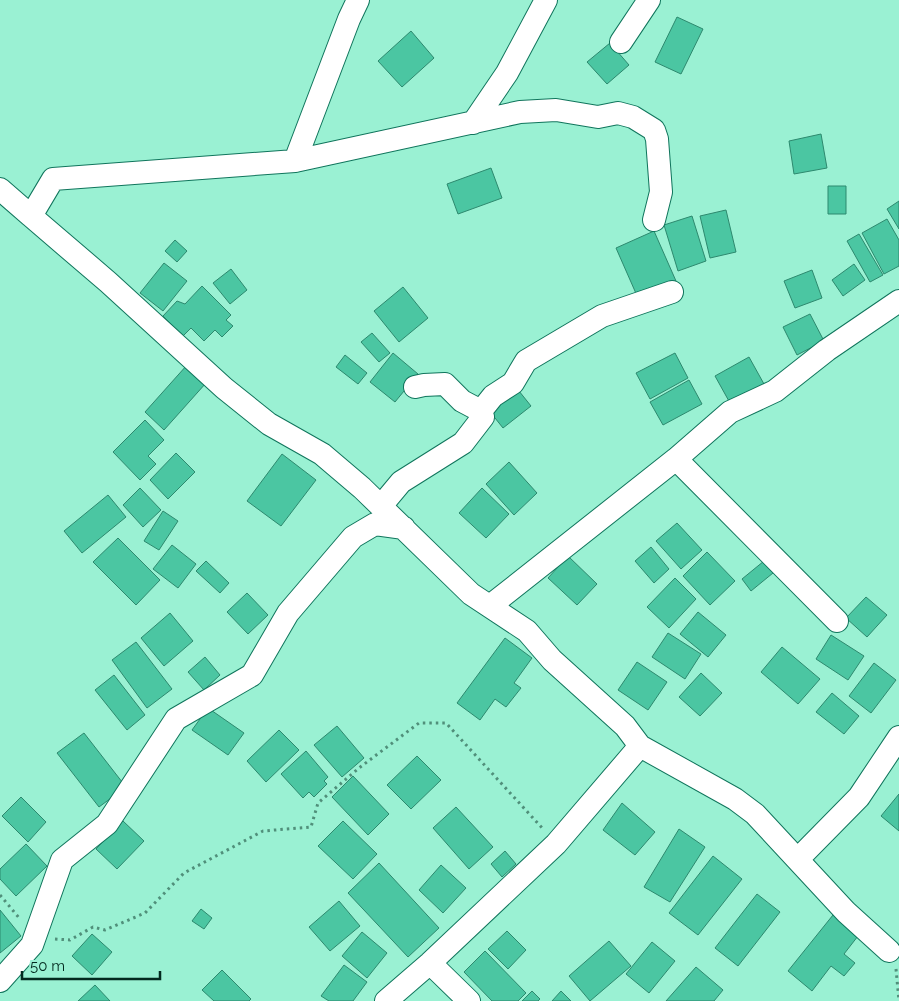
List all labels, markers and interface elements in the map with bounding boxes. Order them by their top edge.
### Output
scale bar [22,948,160,980]
text: 50 m [30,957,65,975]

